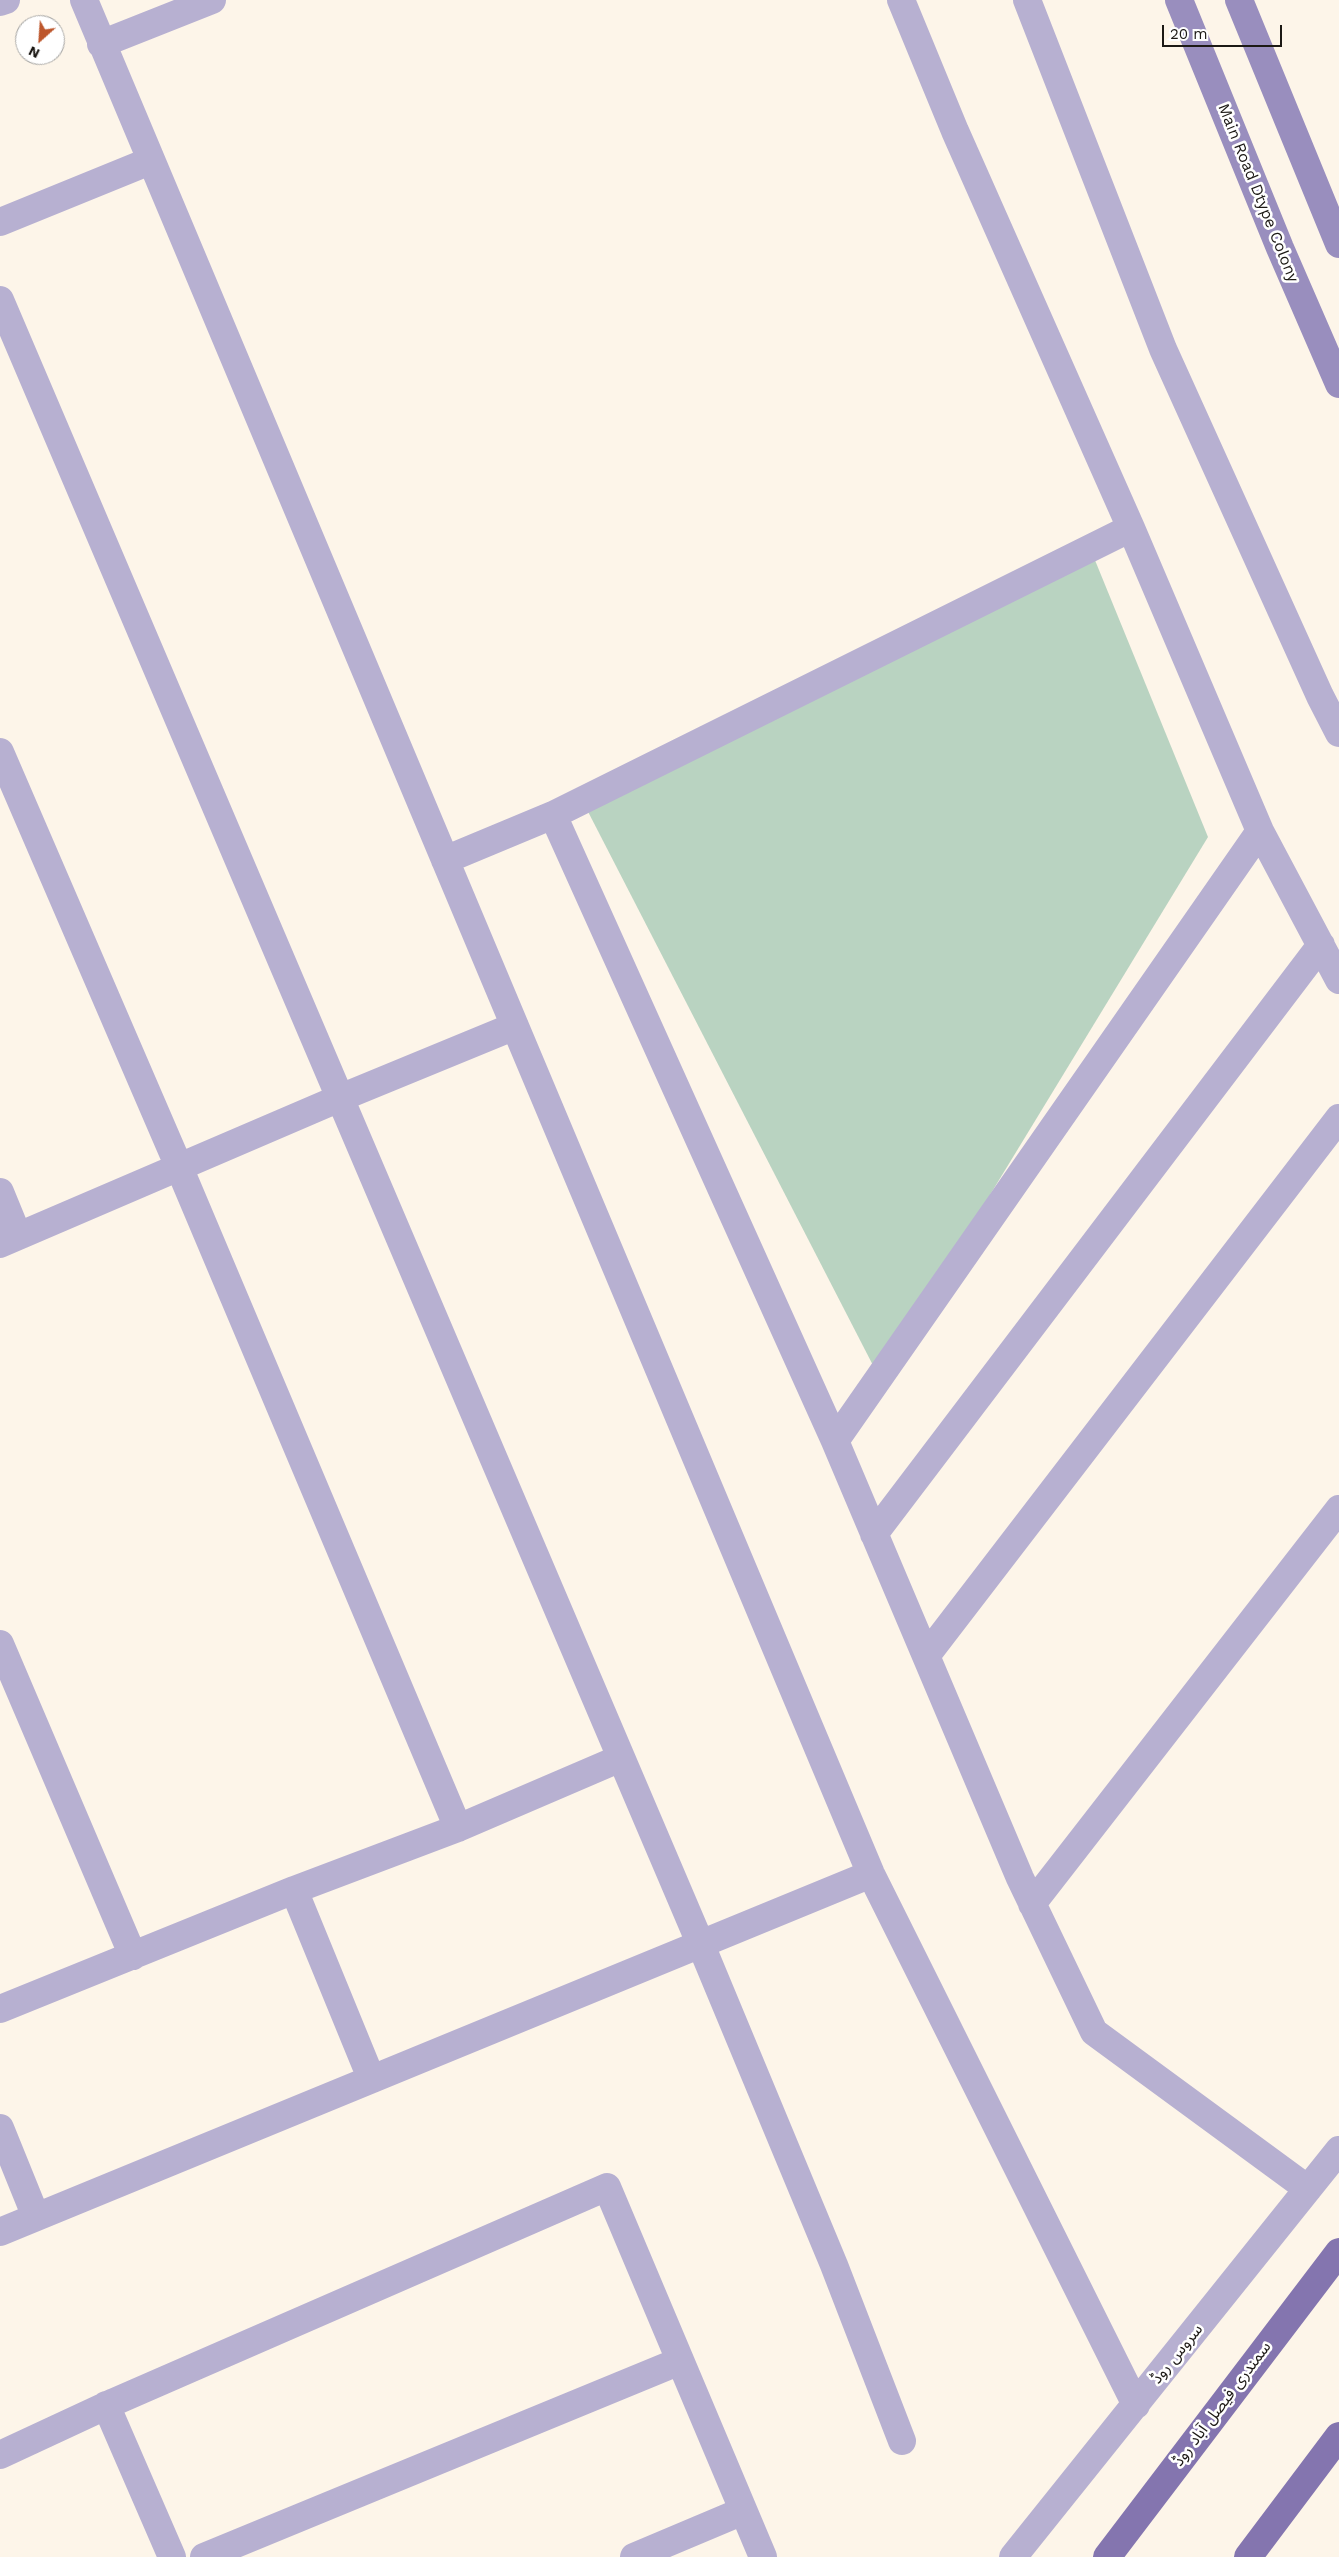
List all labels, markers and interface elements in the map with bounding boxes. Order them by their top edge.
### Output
north arrow [15,15,65,65]
scale bar [1164,15,1284,47]
text: 20 m [1170,25,1208,43]
text: N [26,43,42,62]
street label: Main Road Dtype Colony [1213,101,1303,285]
street label: سروس روڈ [1147,2320,1207,2388]
street label: سمندری فیصل آباد روڈ [1169,2338,1275,2470]

